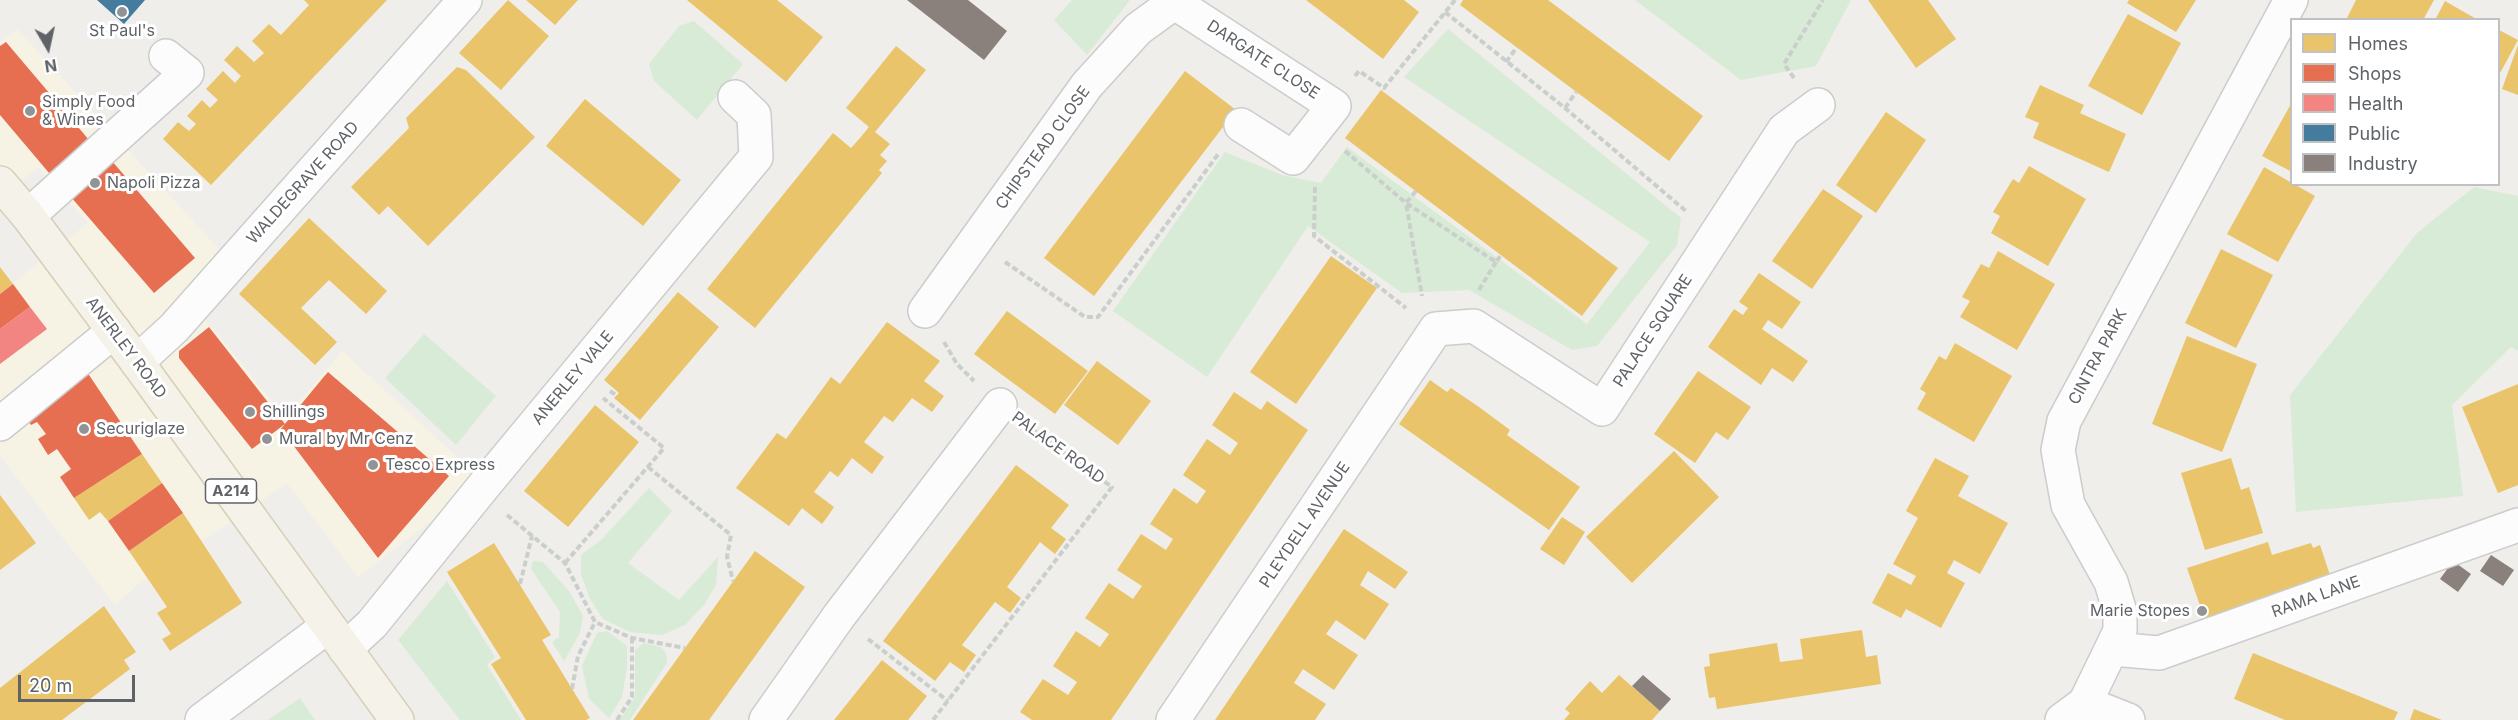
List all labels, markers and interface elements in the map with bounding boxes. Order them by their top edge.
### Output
marker: St Paul's [115,5,129,19]
street label: DARGATE CLOSE [1203,16,1323,104]
north arrow [18,18,78,78]
legend [2290,18,2500,186]
place label: St Paul's [89,21,155,41]
text: Homes [2348,33,2408,54]
text: N [43,55,58,77]
text: Shops [2348,63,2402,84]
street label: CHIPSTEAD CLOSE [992,83,1094,213]
place label: Simply Food & Wines [42,92,135,130]
text: Health [2348,93,2403,114]
marker: Simply Food & Wines [23,104,37,118]
street label: WALDEGRAVE ROAD [243,118,363,248]
text: Public [2348,123,2400,144]
text: Industry [2348,153,2418,174]
place label: Napoli Pizza [107,173,200,193]
marker: Napoli Pizza [88,176,102,190]
street label: PALACE SQUARE [1609,271,1697,391]
street label: ANERLEY ROAD [82,294,170,402]
street label: CINTRA PARK [2065,306,2131,408]
street label: ANERLEY VALE [528,327,618,429]
place label: Shillings [262,402,325,422]
marker: Shillings [243,405,257,419]
street label: PALACE ROAD [1008,408,1108,488]
place label: Securiglaze [96,419,185,439]
marker: Securiglaze [77,422,91,436]
place label: Mural by Mr Cenz [279,429,414,449]
marker: Mural by Mr Cenz [260,432,274,446]
place label: Tesco Express [385,455,495,475]
marker: Tesco Express [366,458,380,472]
street label: PLEYDELL AVENUE [1256,458,1354,592]
road number: A214 [206,479,256,503]
street label: RAMA LANE [2269,572,2363,622]
place label: Marie Stopes [2090,601,2190,621]
marker: Marie Stopes [2195,604,2209,618]
scale bar [21,663,138,701]
text: 20 m [29,675,72,696]

